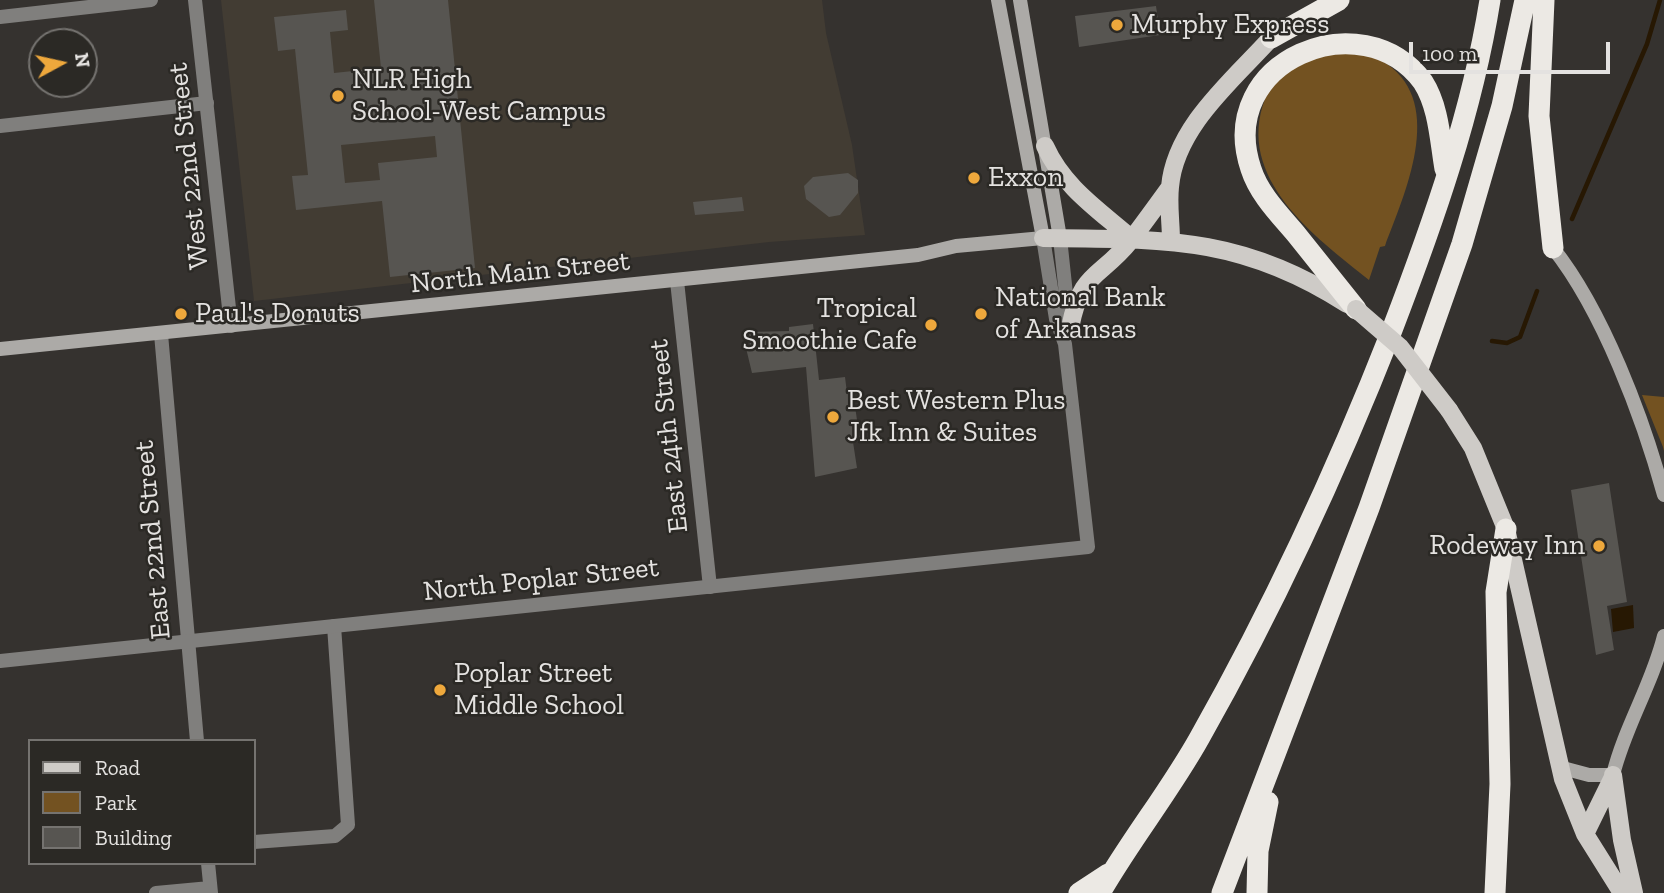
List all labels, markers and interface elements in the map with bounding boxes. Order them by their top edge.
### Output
place label: Murphy Express [1131,8,1329,42]
marker: Murphy Express [1109,17,1125,33]
north arrow [28,28,98,98]
scale bar [1412,28,1613,72]
text: 100 m [1422,41,1477,66]
text: N [70,52,95,69]
street label: West 22nd Street [161,61,217,271]
place label: NLR High School-West Campus [352,63,606,129]
marker: NLR High School-West Campus [330,88,346,104]
place label: Exxon [988,161,1063,195]
marker: Exxon [966,170,982,186]
street label: North Main Street [409,245,631,301]
place label: National Bank of Arkansas [995,281,1166,347]
place label: Tropical Smoothie Cafe [742,292,917,358]
place label: Paul's Donuts [195,297,360,331]
marker: Paul's Donuts [173,306,189,322]
marker: National Bank of Arkansas [973,306,989,322]
marker: Tropical Smoothie Cafe [923,317,939,333]
street label: East 24th Street [642,337,696,535]
place label: Best Western Plus Jfk Inn & Suites [847,384,1066,450]
marker: Best Western Plus Jfk Inn & Suites [825,409,841,425]
street label: East 22nd Street [128,439,178,641]
place label: Rodeway Inn [1429,529,1585,563]
marker: Rodeway Inn [1591,538,1607,554]
street label: North Poplar Street [422,551,660,609]
place label: Poplar Street Middle School [454,657,624,723]
marker: Poplar Street Middle School [432,682,448,698]
legend [28,739,256,865]
text: Road [95,755,140,780]
text: Park [95,790,137,815]
text: Building [95,825,172,850]

